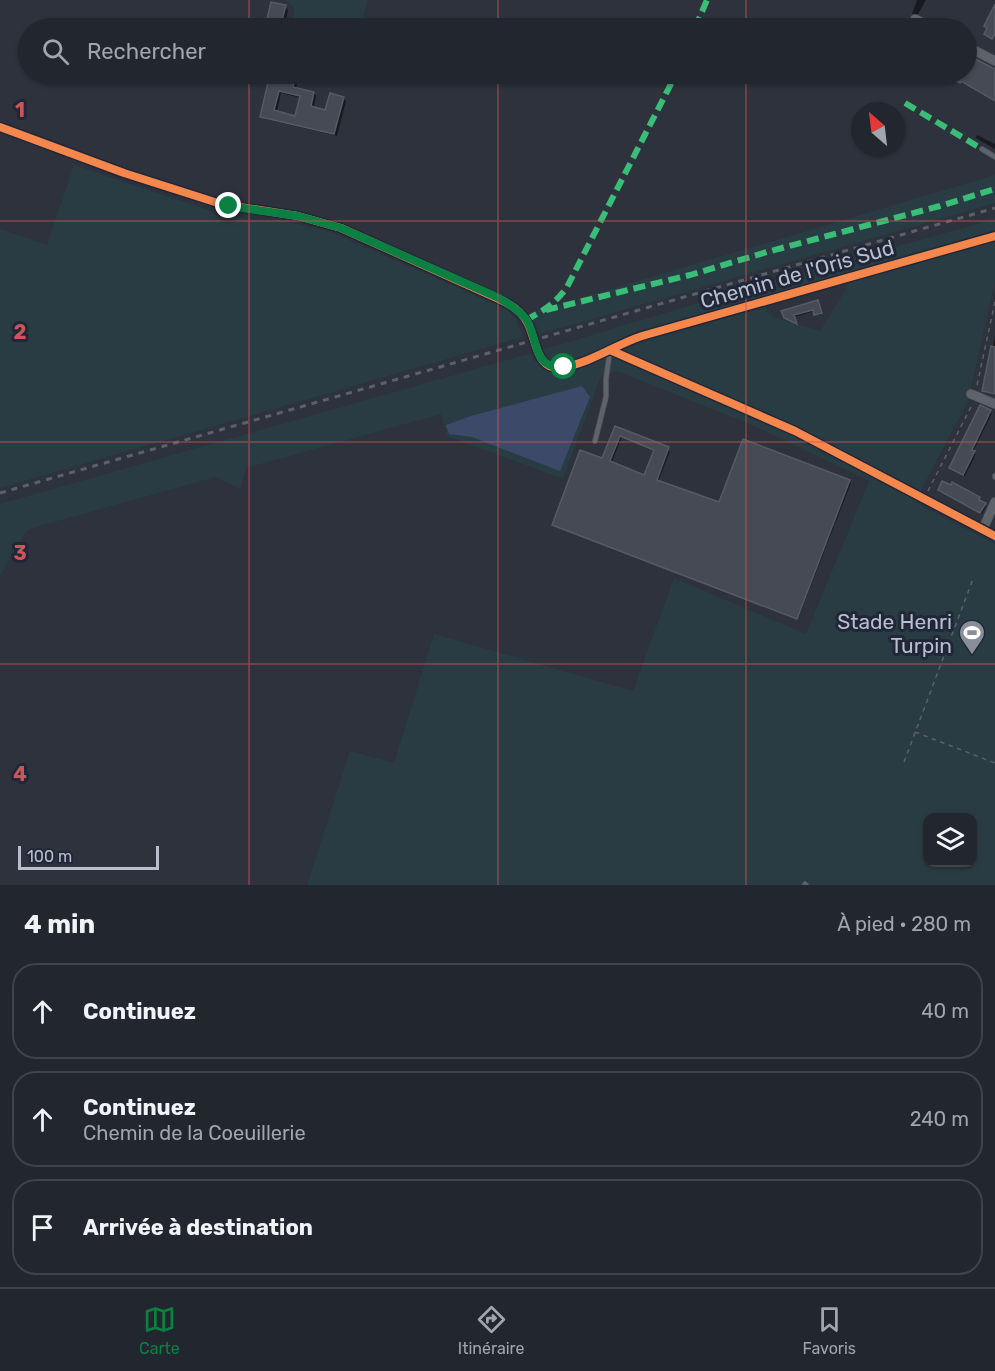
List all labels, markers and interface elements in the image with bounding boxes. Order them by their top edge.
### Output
search box [18,18,977,84]
icon: search [39,35,72,68]
text: Rechercher [87,38,206,65]
text: 1 [15,98,25,122]
north arrow [851,102,905,156]
route end [215,192,241,218]
street label: Chemin de l'Oris Sud [697,234,897,314]
text: 2 [14,320,27,344]
route start [550,353,576,379]
text: 3 [13,541,27,565]
place label: Stade Henri Turpin [837,609,952,658]
sports icon: Stade Henri Turpin [957,618,987,656]
text: 4 [13,762,27,786]
map controls [923,813,977,867]
button: layers [923,813,977,867]
scale bar [18,843,159,870]
text: 100 m [27,847,72,866]
text: 4 min [24,909,95,940]
text: À pied · 280 m [837,912,971,936]
icon: ahead [26,995,59,1028]
text: Continuez [83,998,196,1025]
text: 40 m [921,999,969,1023]
text: Continuez [83,1094,196,1121]
icon: ahead [26,1103,59,1136]
text: 240 m [910,1107,969,1131]
text: Chemin de la Coeuillerie [83,1121,306,1145]
icon: arrive [26,1211,59,1244]
text: Arrivée à destination [83,1214,313,1241]
tab: Carte [139,1303,180,1358]
tab: Itinéraire [458,1303,525,1358]
tab: Favoris [803,1303,856,1358]

